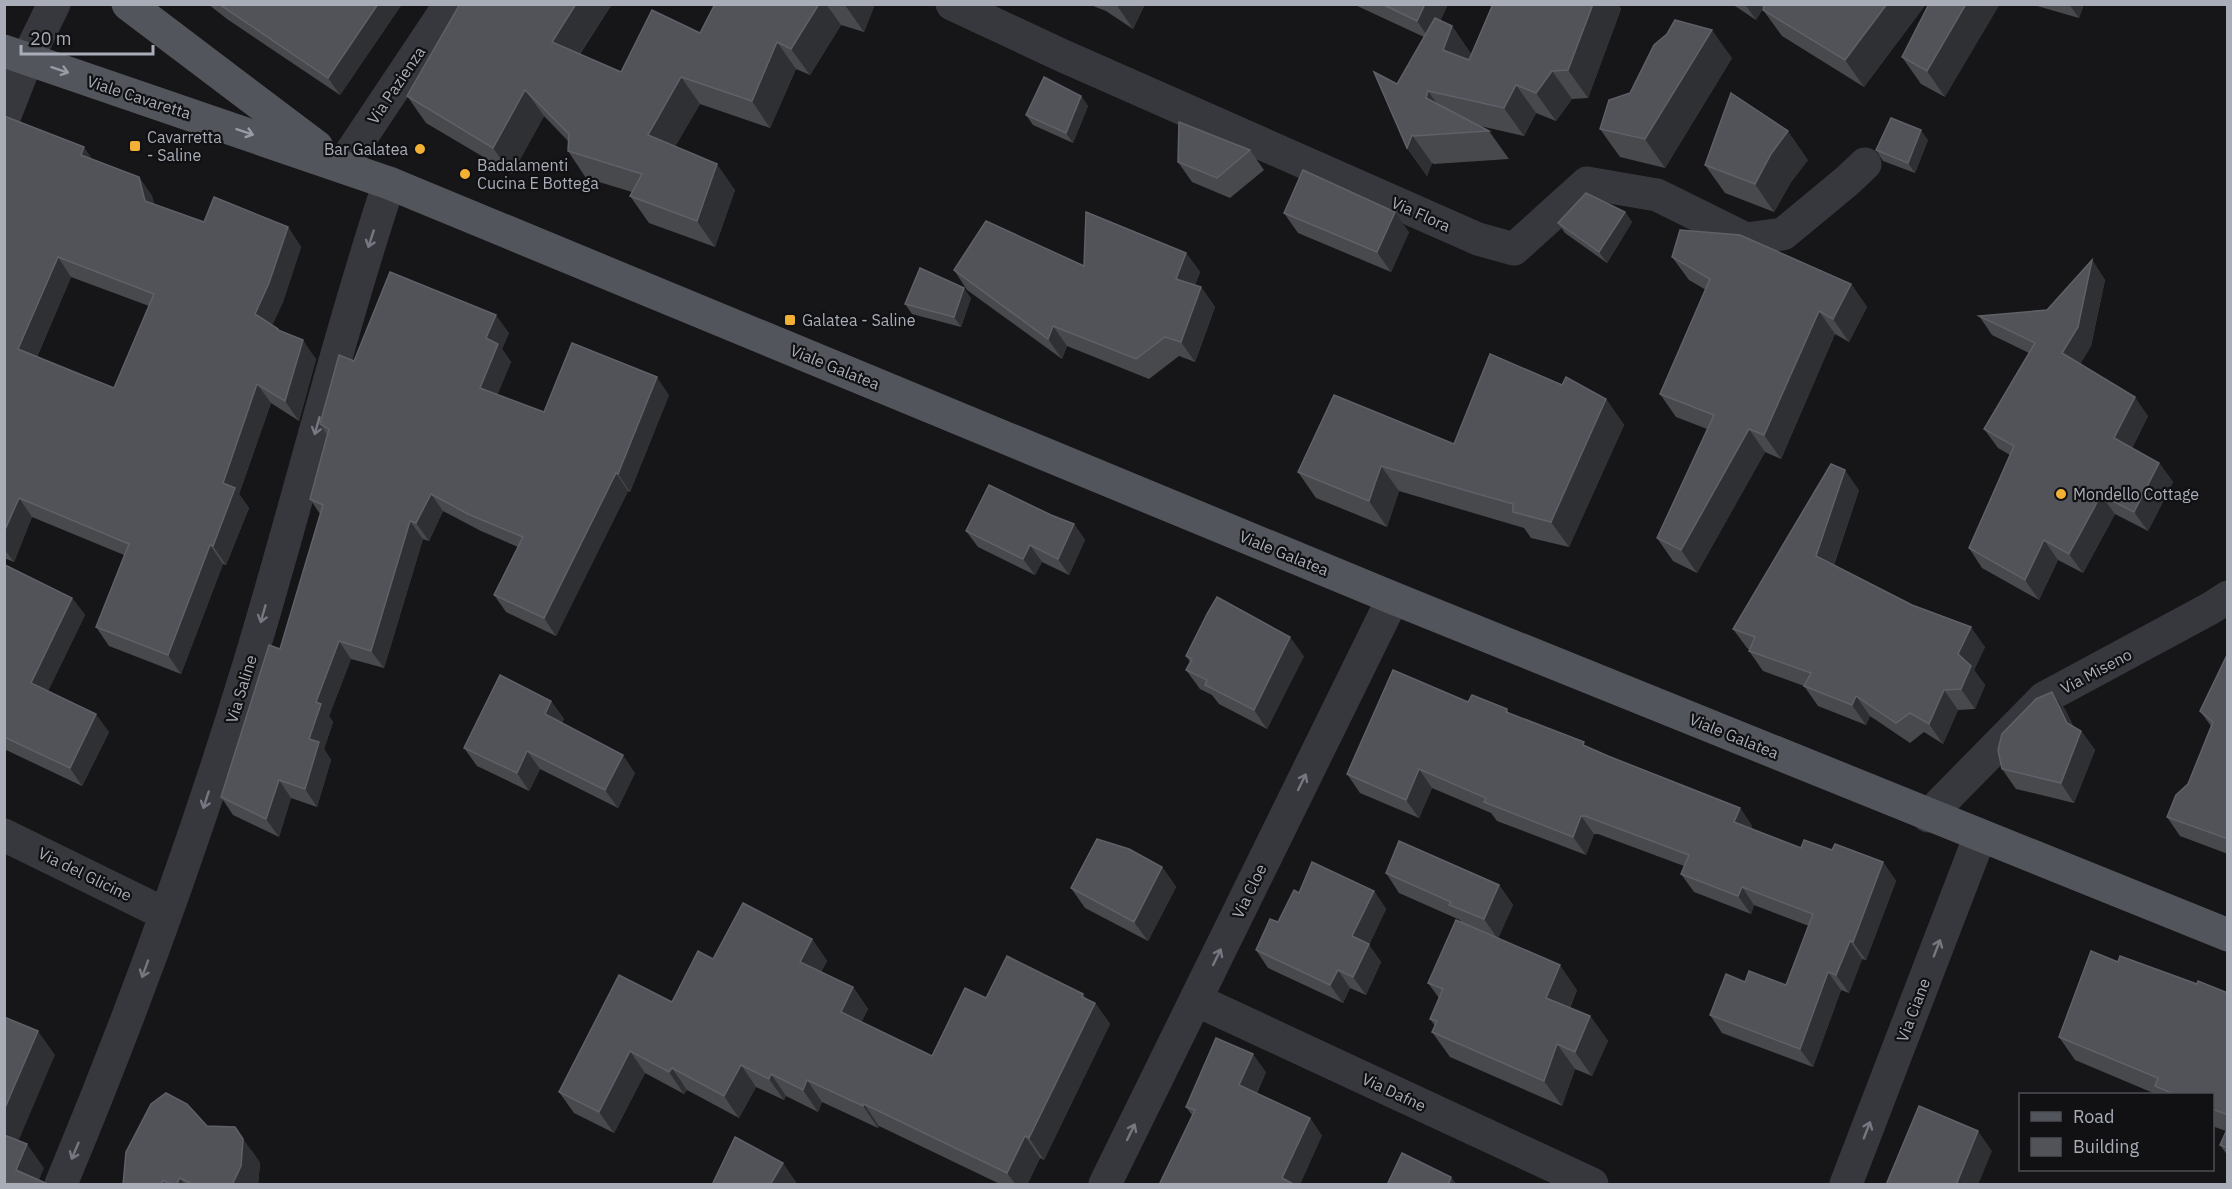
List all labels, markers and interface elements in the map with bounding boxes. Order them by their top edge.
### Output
scale bar [21,18,153,56]
text: 20 m [30,27,72,50]
street label: Via Pazienza [363,42,430,128]
one-way arrow [50,66,69,77]
street label: Viale Cavaretta [85,71,194,123]
place label: Cavarretta - Saline [147,127,222,165]
one-way arrow [235,128,254,139]
marker: Cavarretta - Saline [128,139,142,153]
place label: Bar Galatea [324,139,408,159]
marker: Bar Galatea [413,142,427,156]
place label: Badalamenti Cucina E Bottega [477,155,599,193]
marker: Badalamenti Cucina E Bottega [458,167,472,181]
street label: Via Flora [1388,192,1454,236]
one-way arrow [365,229,376,248]
place label: Galatea - Saline [802,310,916,330]
marker: Galatea - Saline [783,313,797,327]
street label: Viale Galatea [787,340,883,394]
one-way arrow [311,416,322,435]
place label: Mondello Cottage [2073,484,2199,504]
marker: Mondello Cottage [2054,487,2068,501]
street label: Viale Galatea [1236,526,1332,580]
one-way arrow [257,604,268,623]
street label: Via Miseno [2057,644,2135,698]
street label: Via Saline [221,652,261,725]
street label: Viale Galatea [1686,709,1782,763]
one-way arrow [1297,773,1309,791]
one-way arrow [199,790,210,809]
street label: Via del Glicine [35,843,135,905]
street label: Via Cloe [1227,860,1271,921]
one-way arrow [1932,939,1943,958]
one-way arrow [1211,948,1223,966]
one-way arrow [139,959,150,978]
street label: Via Ciane [1892,975,1934,1045]
street label: Via Dafne [1359,1068,1429,1116]
legend [2019,1093,2214,1171]
text: Road [2073,1105,2114,1128]
one-way arrow [1862,1121,1873,1140]
one-way arrow [1125,1124,1137,1141]
text: Building [2073,1135,2140,1158]
one-way arrow [69,1141,80,1159]

